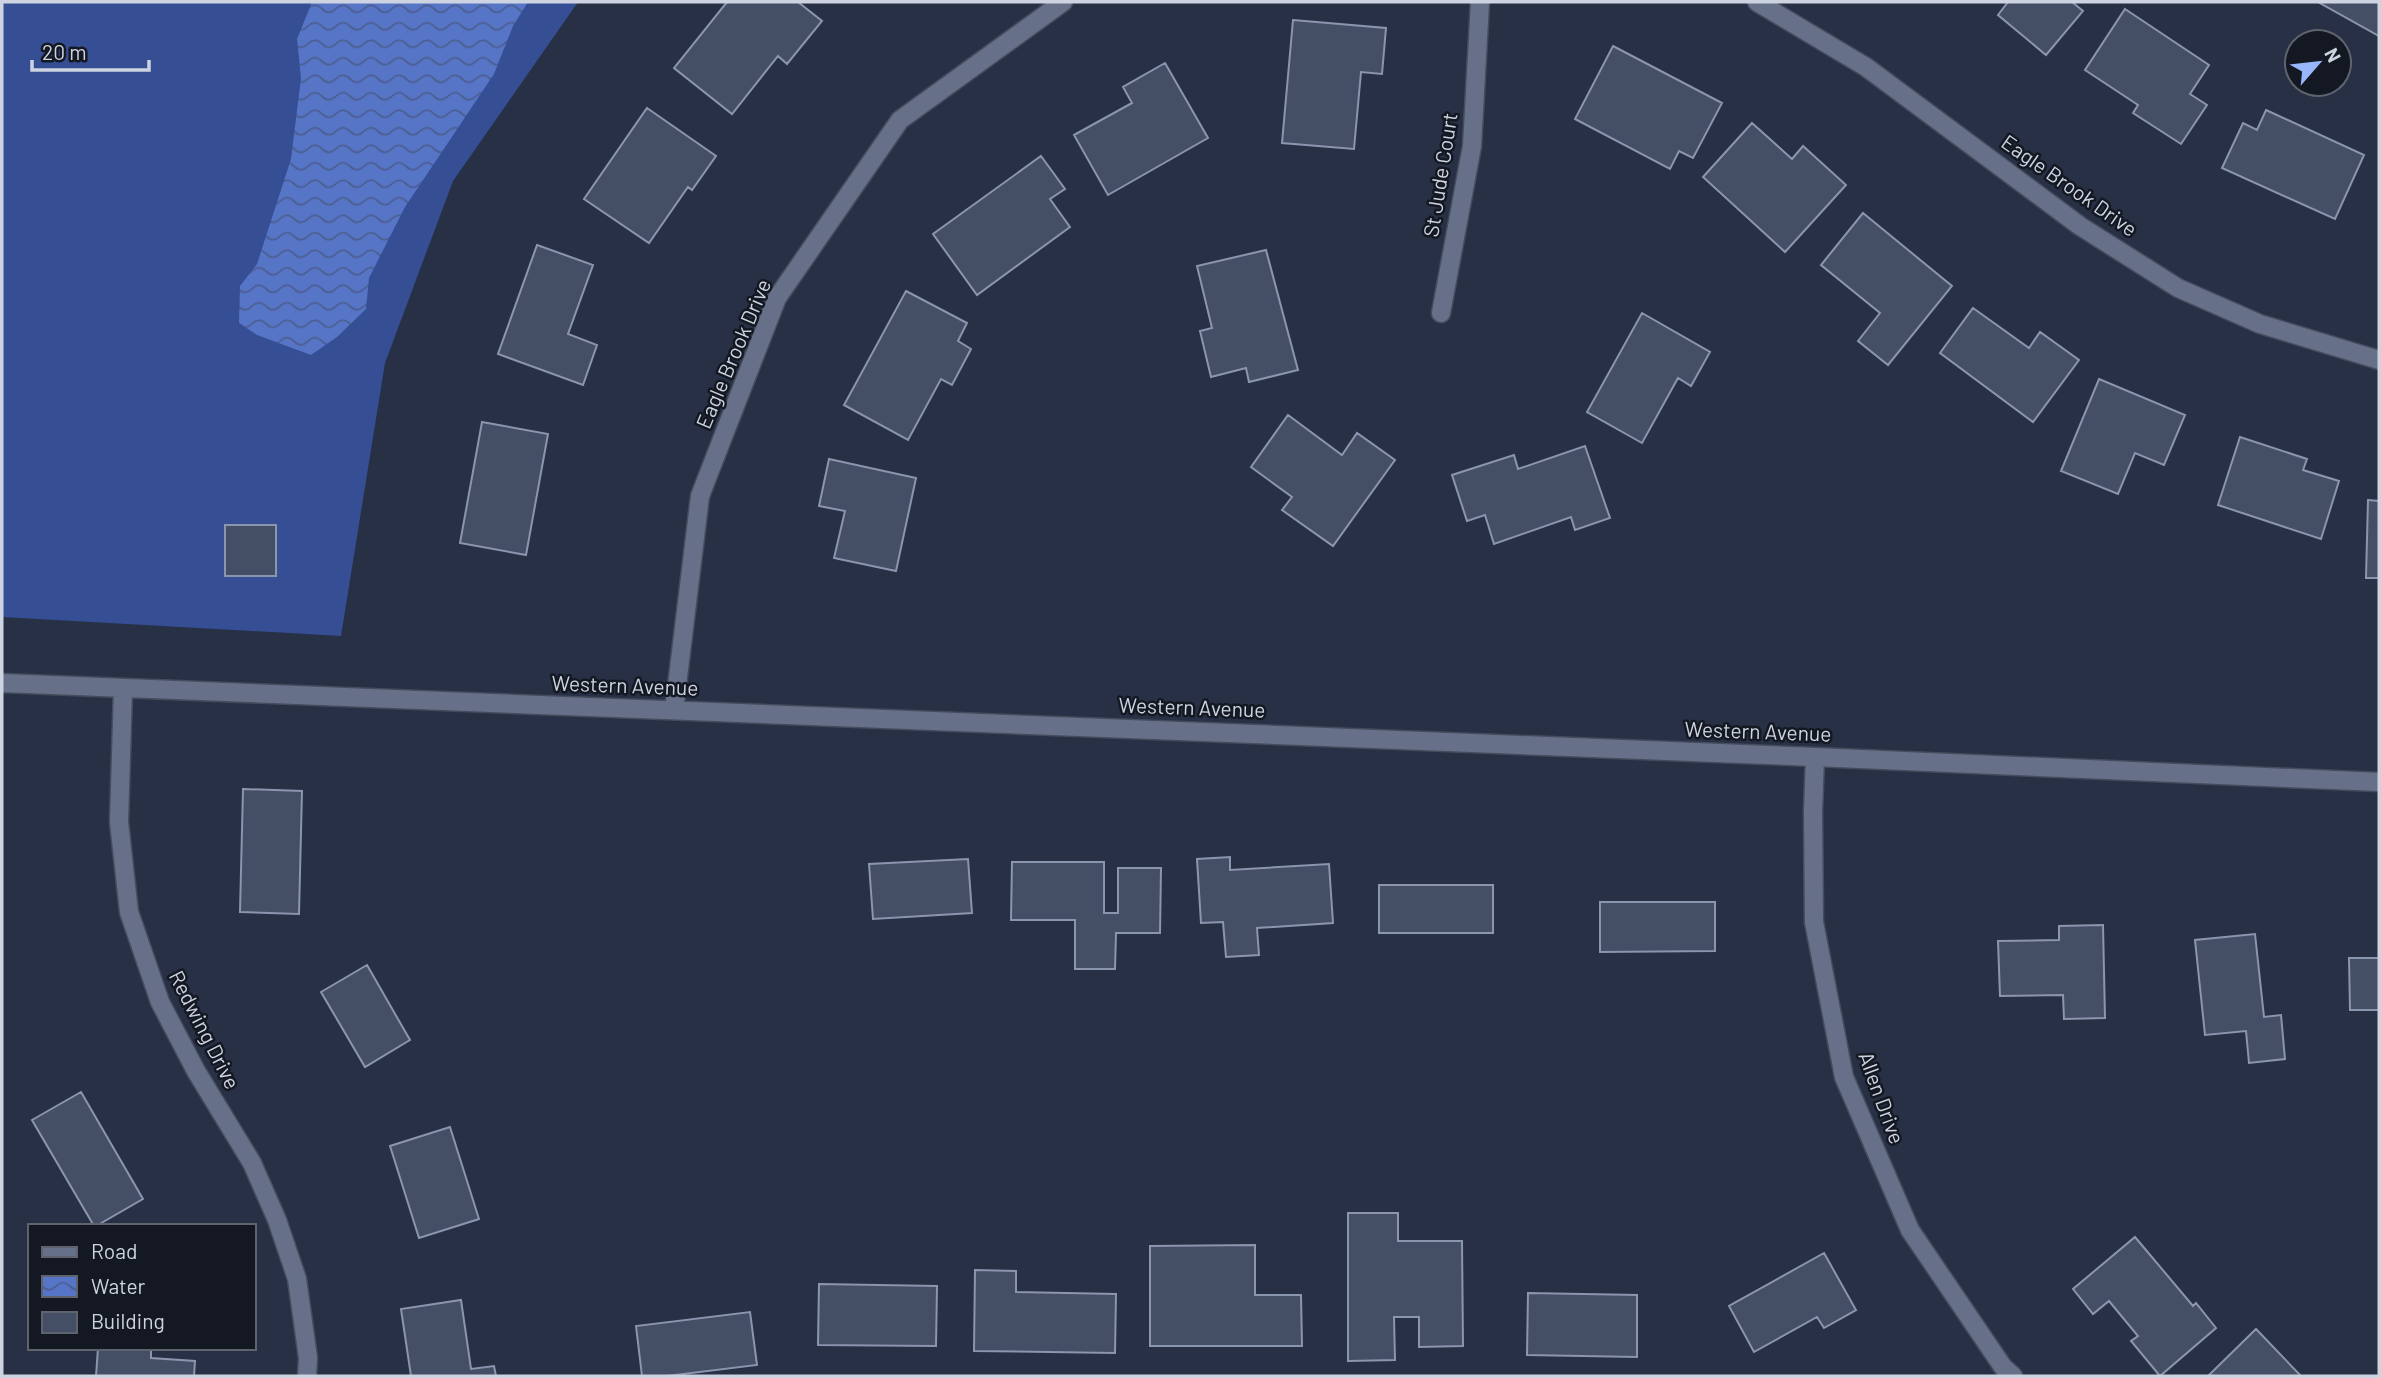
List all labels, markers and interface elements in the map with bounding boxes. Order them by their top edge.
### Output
scale bar [32,28,149,72]
north arrow [2283,28,2353,98]
text: 20 m [42,39,87,64]
text: N [2320,44,2347,66]
street label: St Jude Court [1417,111,1462,239]
street label: Eagle Brook Drive [1997,129,2143,241]
street label: Eagle Brook Drive [690,275,775,432]
street label: Western Avenue [551,669,699,700]
street label: Western Avenue [1118,691,1266,722]
street label: Western Avenue [1684,715,1832,746]
street label: Redwing Drive [165,966,246,1093]
street label: Allen Drive [1854,1048,1911,1147]
legend [28,1224,256,1350]
text: Road [91,1238,137,1263]
text: Water [91,1273,146,1298]
text: Building [91,1308,165,1333]

